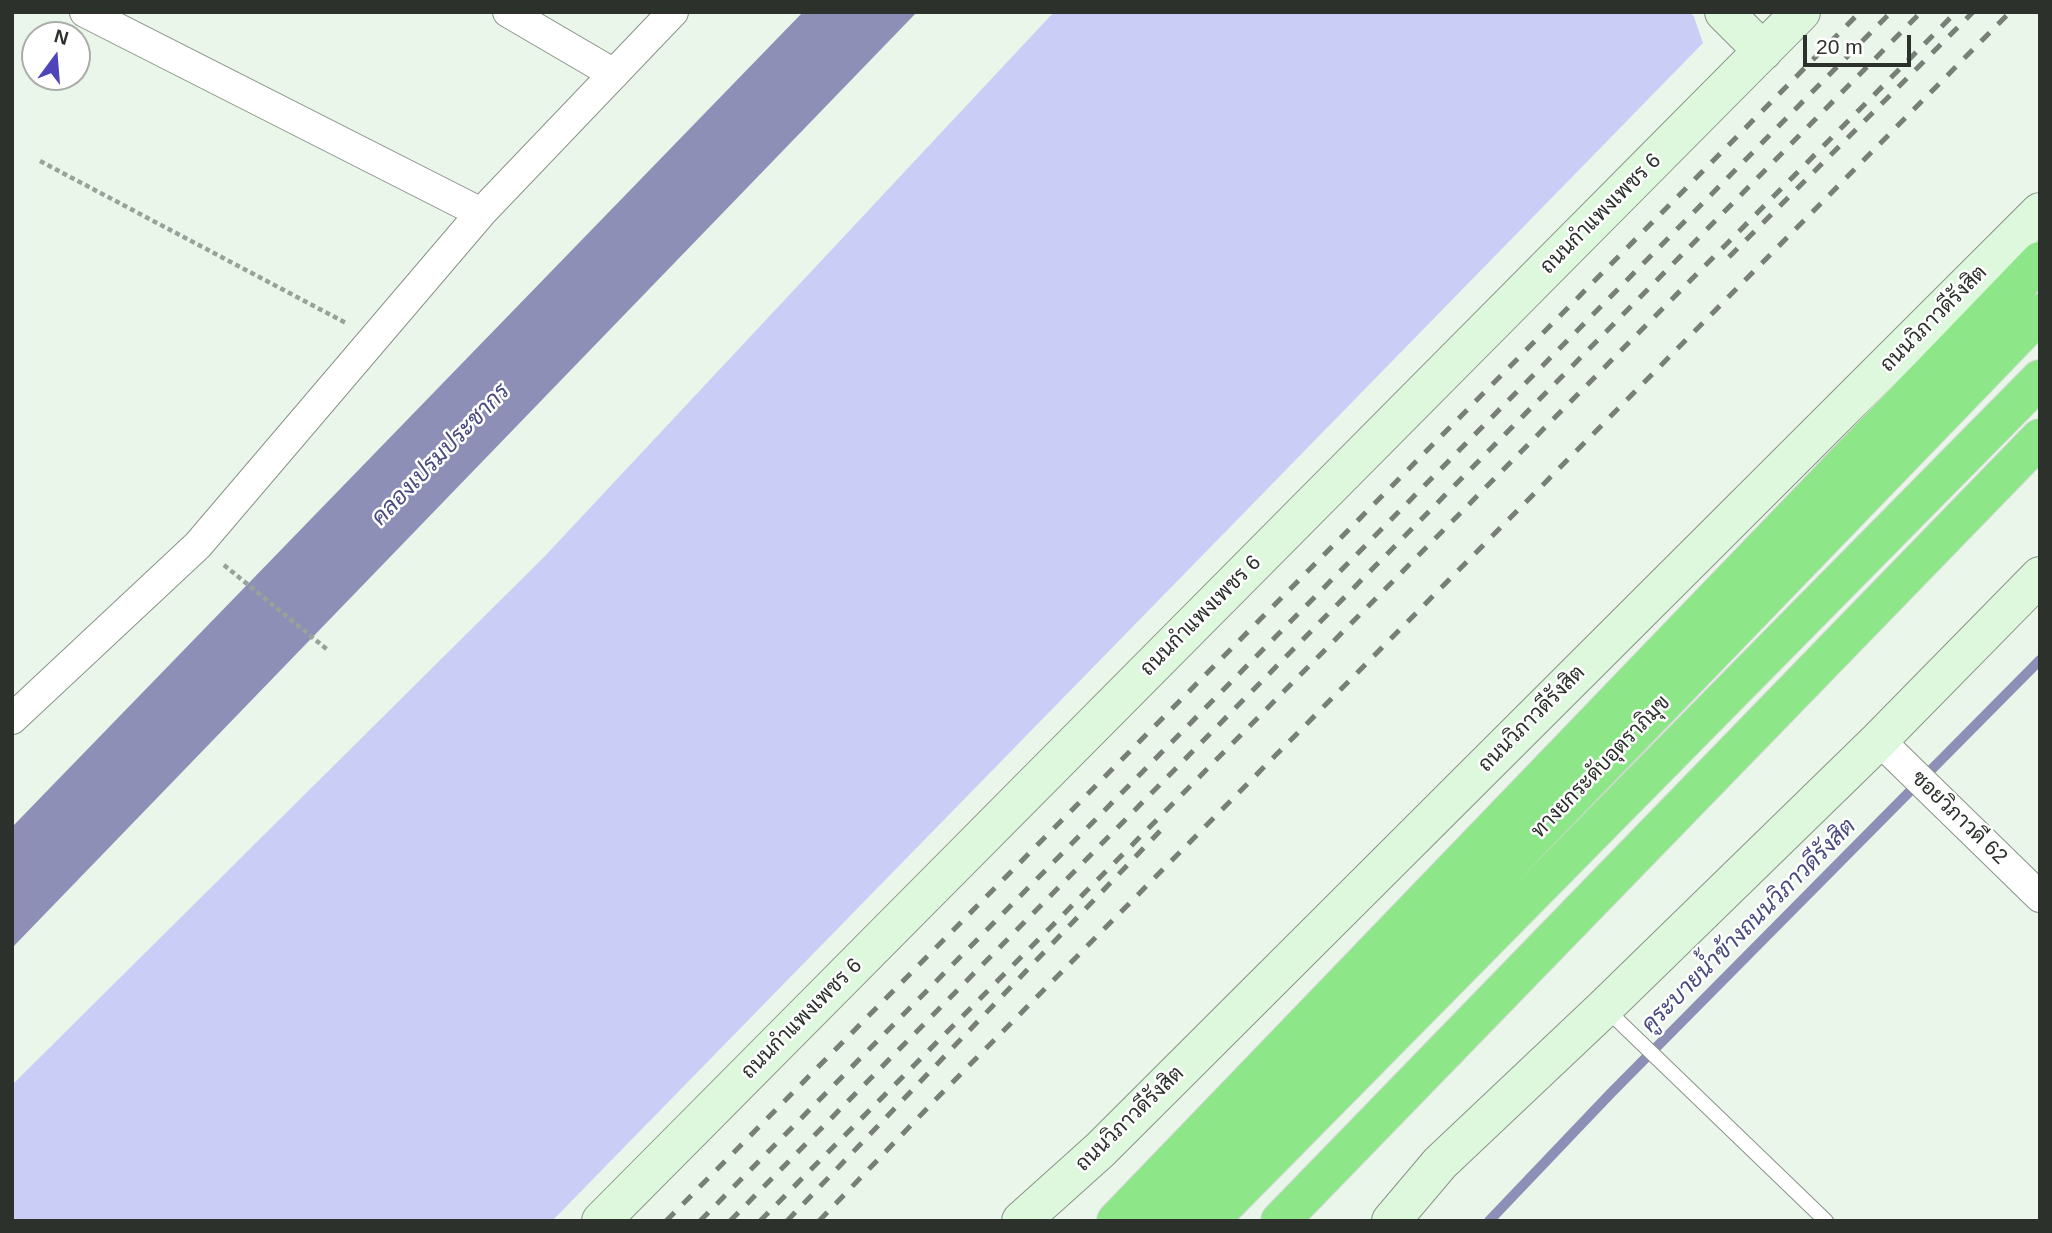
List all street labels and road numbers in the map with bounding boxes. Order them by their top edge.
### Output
street label: ถนนกำแพงเพชร 6 [1535,148,1667,280]
street label: ถนนวิภาวดีรังสิต [1875,260,1993,378]
street label: ถนนกำแพงเพชร 6 [1135,550,1267,682]
street label: ถนนวิภาวดีรังสิต [1473,660,1591,778]
street label: ทางยกระดับอุตราภิมุข [1526,690,1676,844]
street label: ซอยวิภาวดี 62 [1906,766,2012,870]
street label: ถนนกำแพงเพชร 6 [736,953,868,1085]
street label: ถนนวิภาวดีรังสิต [1071,1061,1189,1177]

